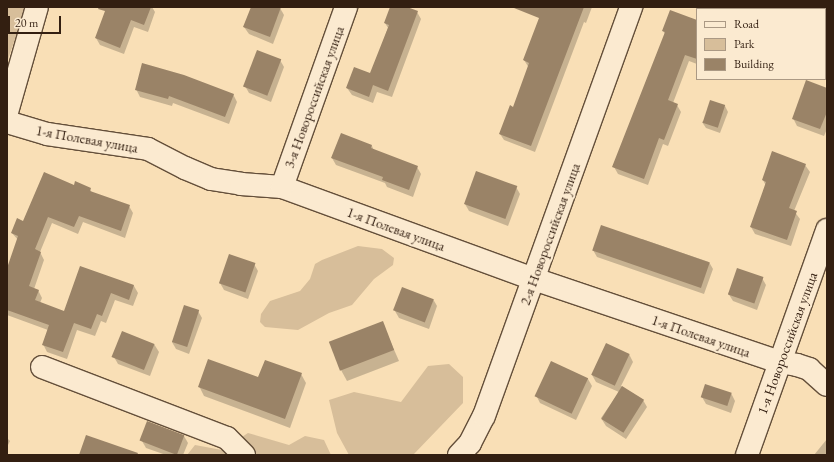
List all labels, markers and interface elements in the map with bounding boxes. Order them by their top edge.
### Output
scale bar [10,8,63,34]
legend [696,8,826,80]
text: 20 m [15,15,38,31]
text: Road [734,16,759,32]
street label: 3-я Новороссийская улица [280,24,348,170]
text: Park [734,36,754,52]
text: Building [734,56,774,72]
street label: 1-я Полевая улица [35,122,139,156]
street label: 2-я Новороссийская улица [516,161,584,307]
street label: 1-я Полевая улица [345,203,447,255]
street label: 1-я Новороссийская улица [753,270,821,416]
street label: 1-я Полевая улица [649,311,753,361]

